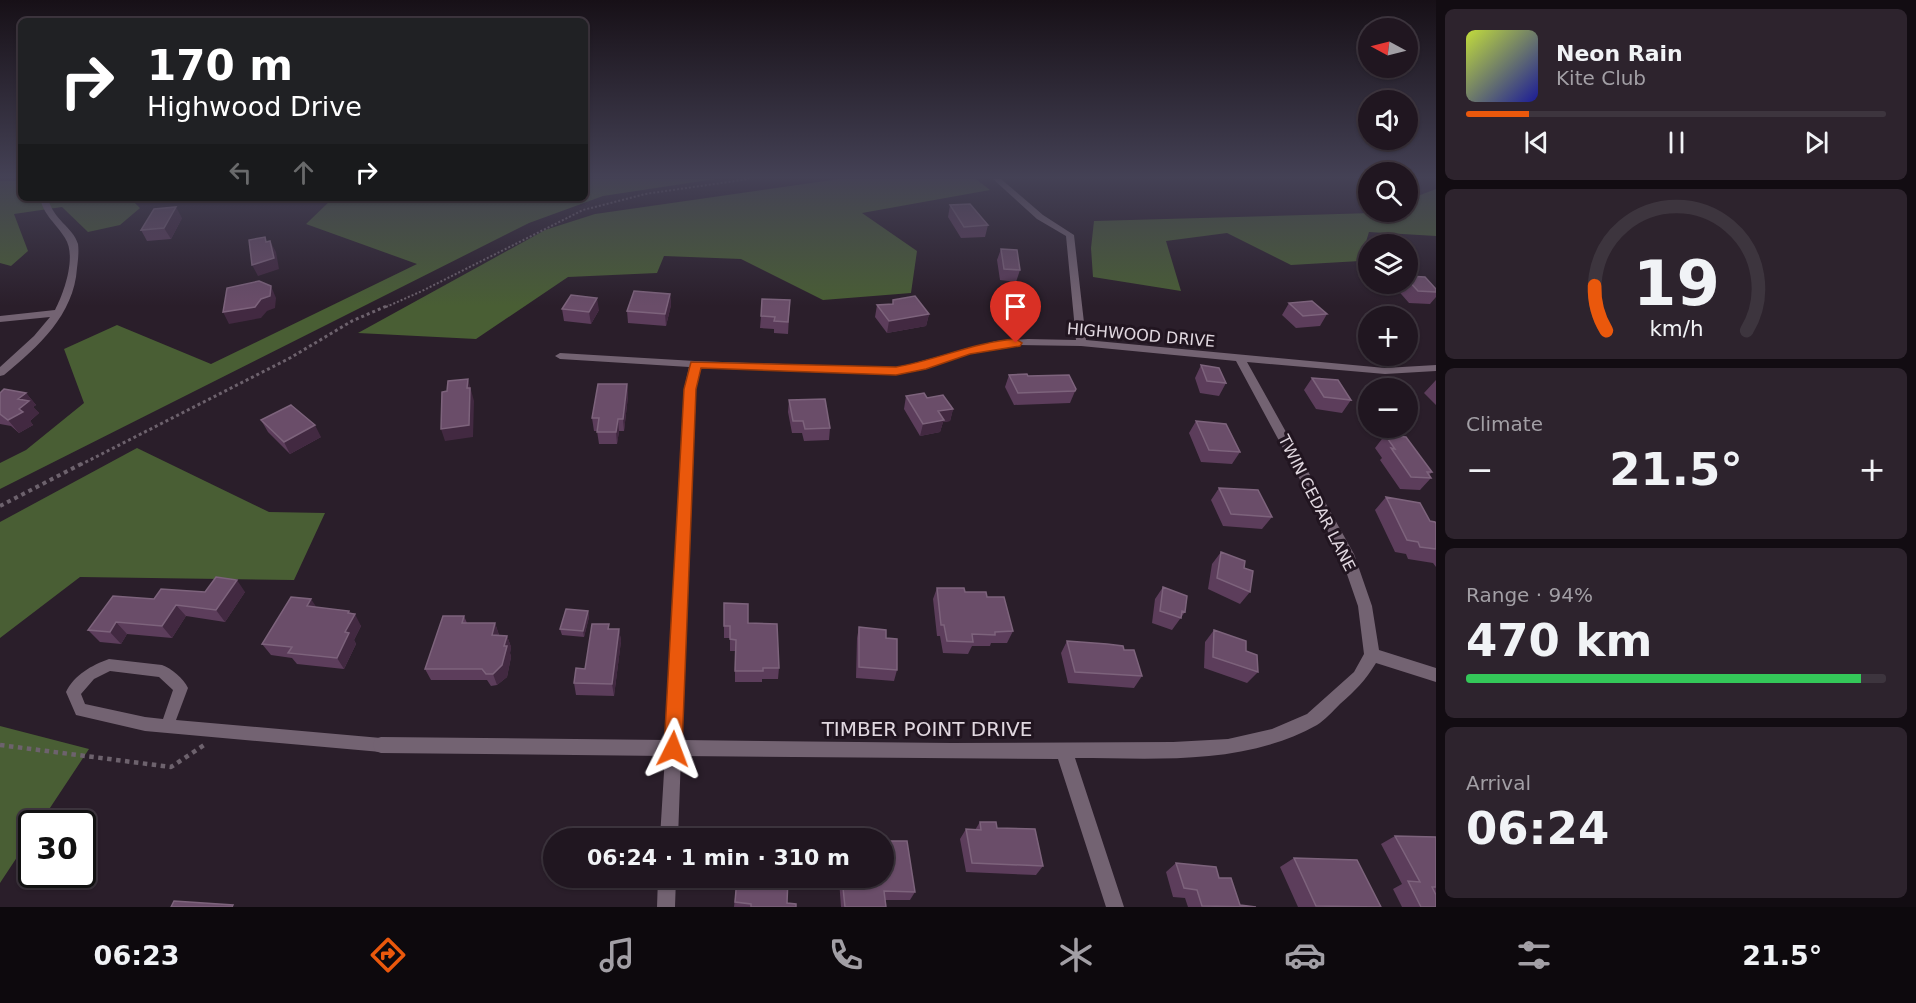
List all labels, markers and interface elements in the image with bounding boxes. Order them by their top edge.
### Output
north arrow [1358,18,1418,78]
map controls [1358,18,1418,438]
text: 170 m [147,41,293,90]
text: Neon Rain [1556,41,1683,66]
icon: right [48,42,126,120]
text: Kite Club [1556,66,1646,90]
button: sound [1358,90,1418,150]
text: Highwood Drive [147,91,362,122]
icon: previous [1520,126,1553,159]
icon: pause [1660,126,1693,159]
icon: next [1800,126,1833,159]
icon: left [224,156,257,189]
icon: ahead [287,156,320,189]
icon: right [350,156,383,189]
button: search [1358,162,1418,222]
button: layers [1358,234,1418,294]
text: 19 [1633,247,1719,320]
pin [990,281,1041,343]
icon: arrive [999,290,1032,323]
button: + [1358,306,1418,366]
text: km/h [1649,316,1703,341]
street label: HIGHWOOD DRIVE [1066,319,1216,351]
button: − [1358,378,1418,438]
text: Climate [1466,412,1543,436]
street label: TWIN CEDAR LANE [1274,431,1360,574]
text: 21.5° [1609,443,1743,496]
text: − [1466,450,1494,489]
text: + [1858,450,1886,489]
text: Range · 94% [1466,583,1593,607]
text: 470 km [1466,614,1652,667]
position arrow [641,717,705,781]
street label: TIMBER POINT DRIVE [821,717,1032,741]
text: Arrival [1466,771,1531,795]
text: 06:24 [1466,802,1609,855]
speed limit sign: 30 [18,810,96,888]
text: 06:24 · 1 min · 310 m [587,845,850,870]
icon: directions [367,934,409,976]
icon: music [596,934,638,976]
icon: phone [825,934,867,976]
icon: climate [1055,934,1097,976]
icon: car [1284,934,1326,976]
icon: filters [1513,934,1555,976]
text: 06:23 [94,940,180,971]
text: 21.5° [1742,940,1822,971]

